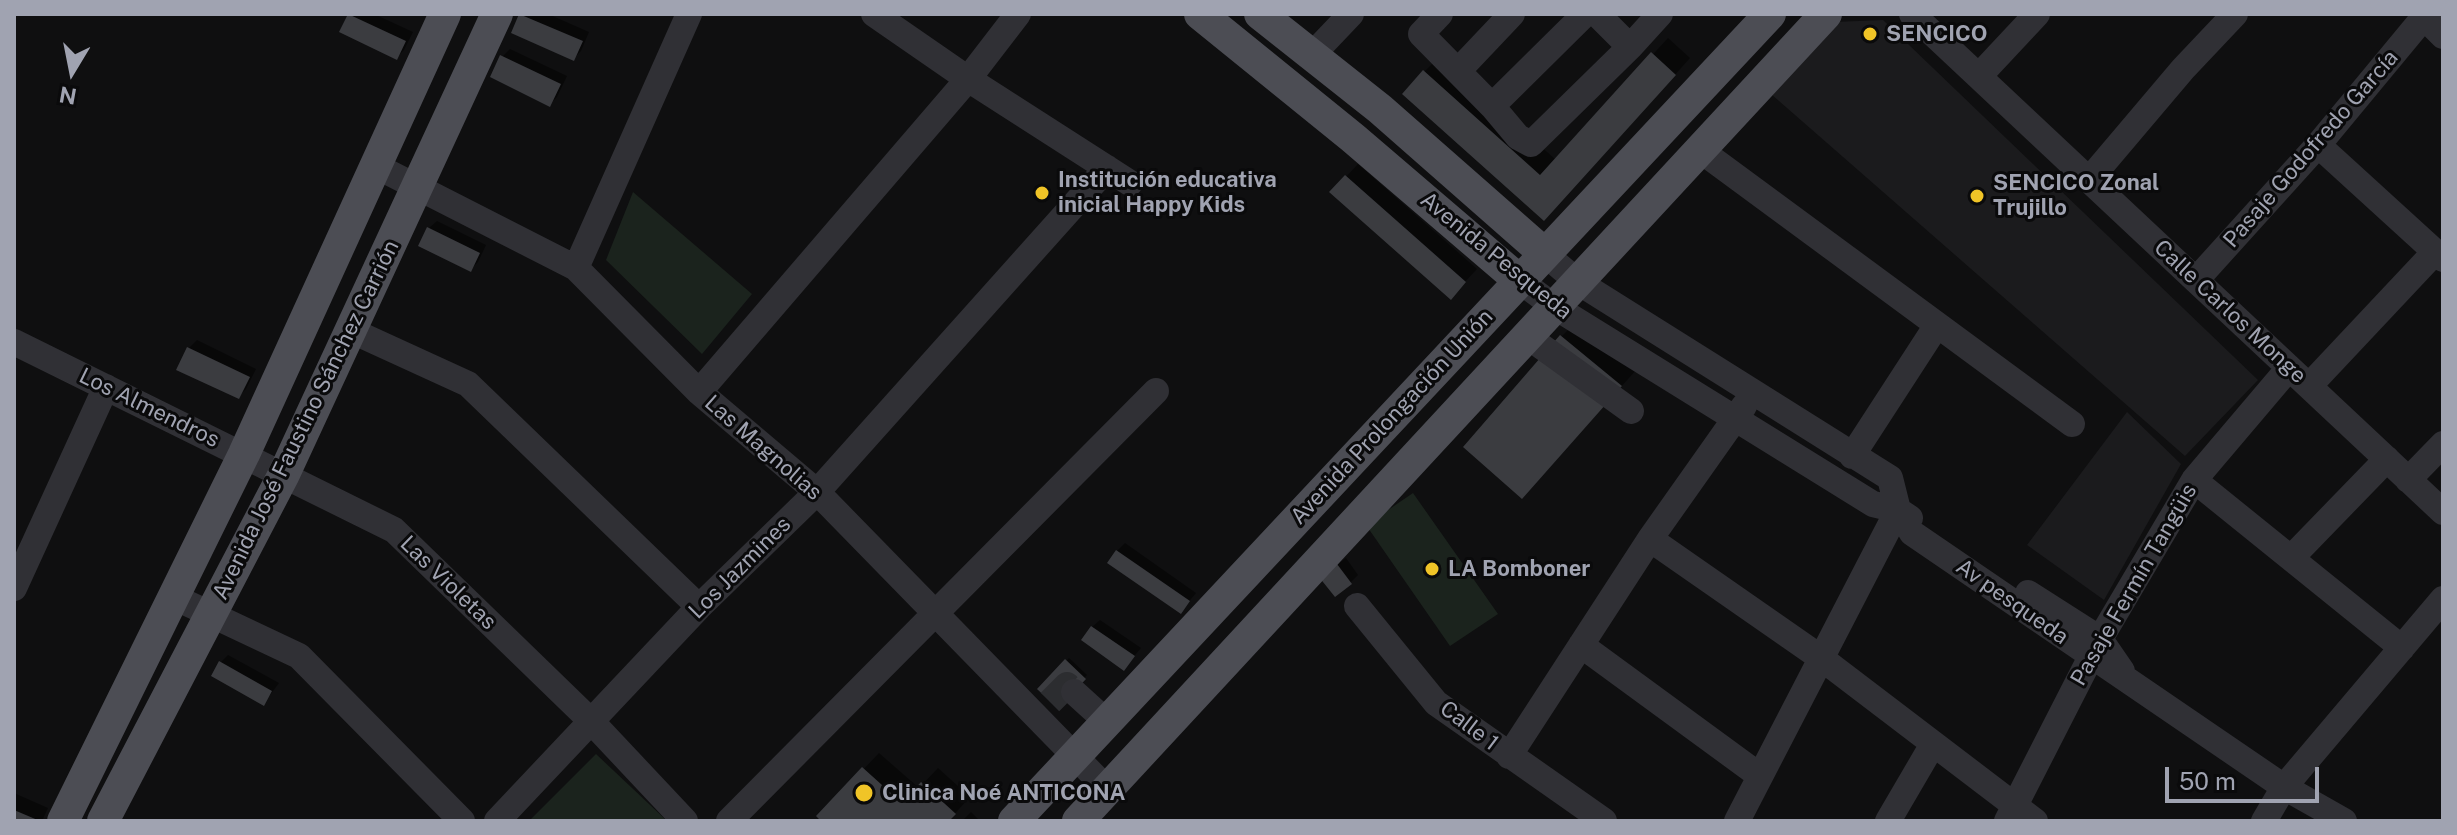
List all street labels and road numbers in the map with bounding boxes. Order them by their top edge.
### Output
street label: Pasaje Godofredo García [2218,45,2404,253]
street label: Avenida Pesqueda [1415,187,1577,325]
street label: Calle Carlos Monge [2148,235,2312,389]
street label: Avenida José Faustino Sánchez Carrión [207,236,405,604]
street label: Avenida Prolongación Unión [1285,304,1499,530]
street label: Los Almendros [75,363,223,453]
street label: Las Magnolias [699,390,827,506]
street label: Pasaje Fermín Tangüis [2065,479,2203,691]
street label: Los Jazmines [684,512,796,624]
street label: Las Violetas [394,531,502,635]
street label: Av pesqueda [1951,554,2073,650]
street label: Calle 1 [1435,695,1503,757]

